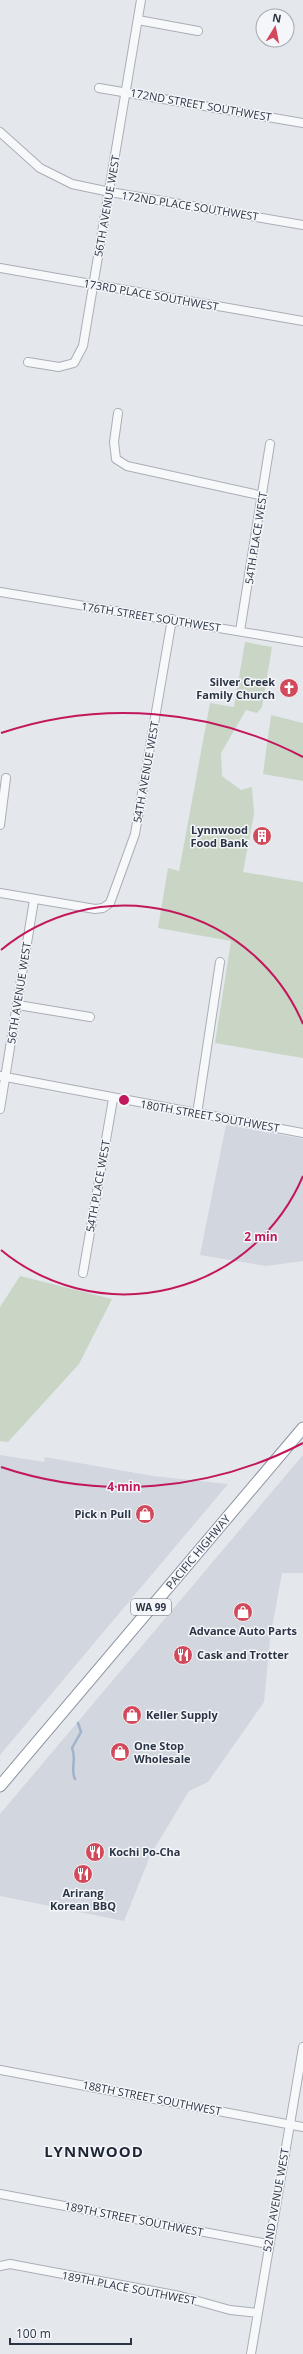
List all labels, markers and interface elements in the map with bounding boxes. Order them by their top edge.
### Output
north arrow [255,8,295,48]
text: N [271,9,283,26]
street label: 172ND STREET SOUTHWEST [129,85,273,124]
street label: 56TH AVENUE WEST [90,154,123,258]
street label: 172ND PLACE SOUTHWEST [121,187,260,224]
street label: 173RD PLACE SOUTHWEST [82,275,220,314]
street label: 54TH PLACE WEST [241,491,270,585]
street label: 176TH STREET SOUTHWEST [80,598,222,635]
place label: Silver Creek Family Church [196,674,275,702]
church icon: Silver Creek Family Church [278,677,300,699]
street label: 54TH AVENUE WEST [129,720,162,824]
place label: Lynnwood Food Bank [190,822,248,850]
building icon: Lynnwood Food Bank [251,825,273,847]
street label: 56TH AVENUE WEST [3,941,34,1045]
centre of rings [117,1093,131,1107]
street label: 180TH STREET SOUTHWEST [139,1096,281,1135]
street label: 54TH PLACE WEST [82,1139,113,1233]
text: 2 min [244,1228,278,1245]
text: 4 min [107,1478,141,1495]
shop icon: Pick n Pull [134,1503,156,1525]
place label: Pick n Pull [74,1506,131,1521]
street label: PACIFIC HIGHWAY [162,1511,234,1592]
road number: WA 99 [131,1599,171,1615]
shop icon: Advance Auto Parts [232,1601,254,1623]
place label: Advance Auto Parts [189,1623,297,1638]
restaurant icon: Cask and Trotter [172,1644,194,1666]
place label: Cask and Trotter [197,1647,289,1662]
shop icon: Keller Supply [121,1704,143,1726]
place label: Keller Supply [146,1707,218,1722]
place label: One Stop Wholesale [134,1738,191,1766]
shop icon: One Stop Wholesale [109,1741,131,1763]
restaurant icon: Kochi Po-Cha [84,1841,106,1863]
place label: Kochi Po-Cha [109,1844,180,1859]
restaurant icon: Arirang Korean BBQ [72,1863,94,1885]
place label: Arirang Korean BBQ [50,1885,116,1913]
street label: 188TH STREET SOUTHWEST [81,2077,223,2118]
district label: LYNNWOOD [44,2141,144,2161]
street label: 52ND AVENUE WEST [259,2147,292,2253]
street label: 189TH STREET SOUTHWEST [63,2198,205,2239]
street label: 189TH PLACE SOUTHWEST [61,2267,197,2308]
scale bar [10,2320,131,2346]
text: 100 m [16,2325,51,2342]

